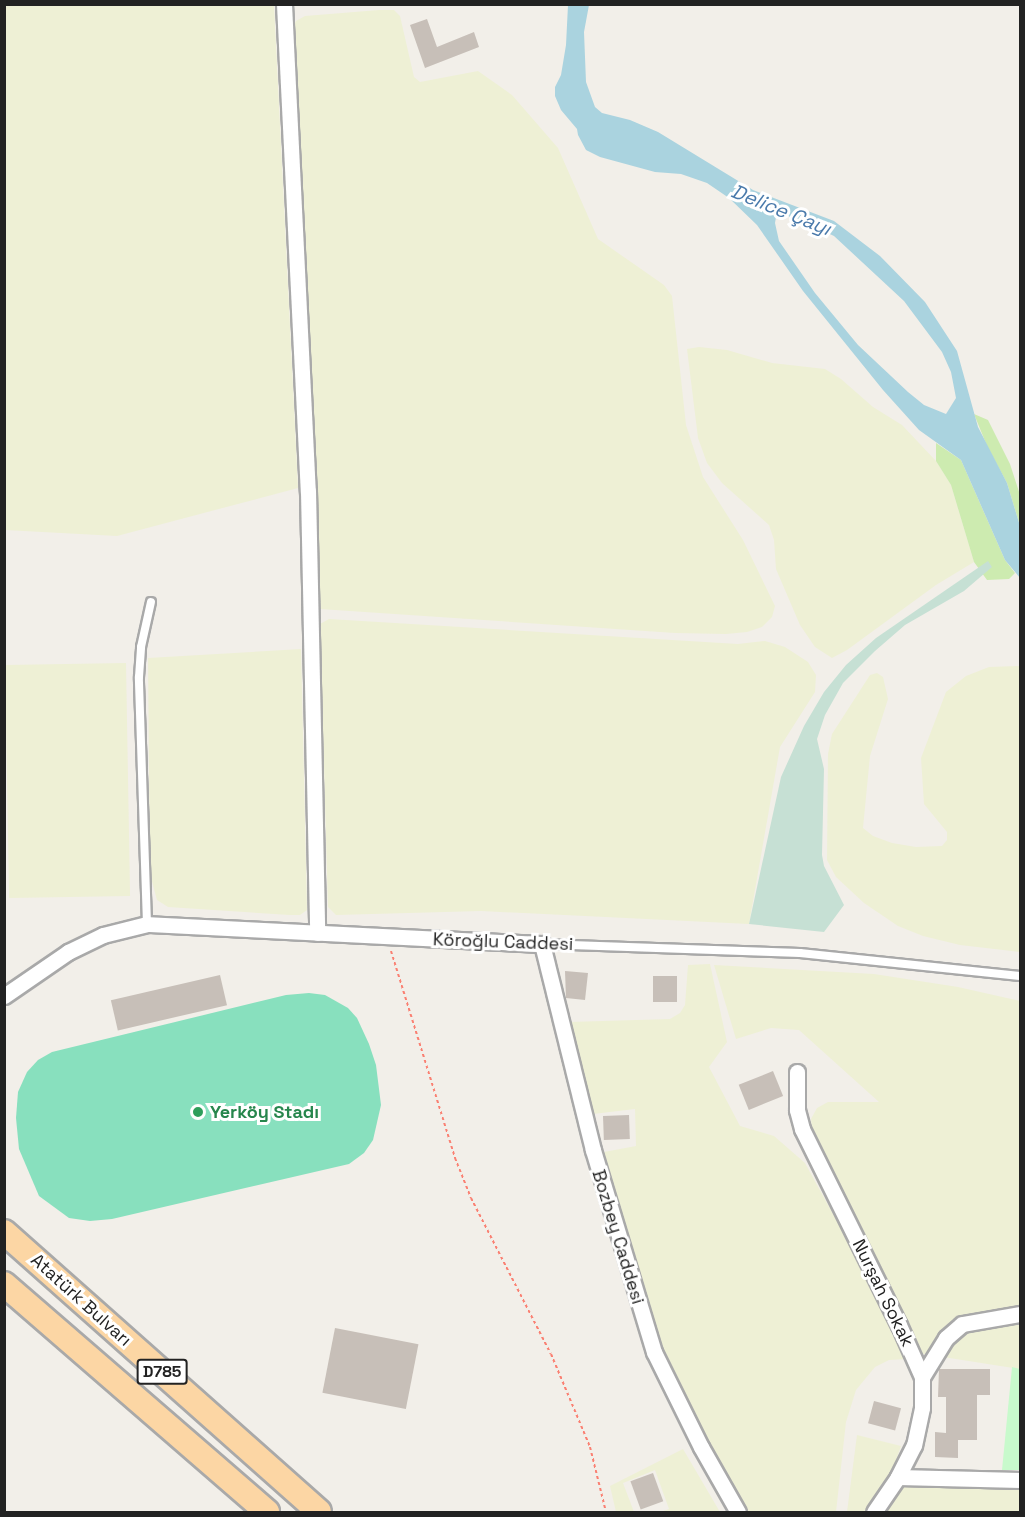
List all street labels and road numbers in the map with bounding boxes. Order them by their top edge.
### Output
street label: Köroğlu Caddesi [433,929,573,955]
street label: Bozbey Caddesi [587,1167,649,1307]
street label: Nurşah Sokak [848,1236,918,1350]
street label: Atatürk Bulvarı [26,1249,136,1351]
road number: D785 [136,1359,188,1385]

